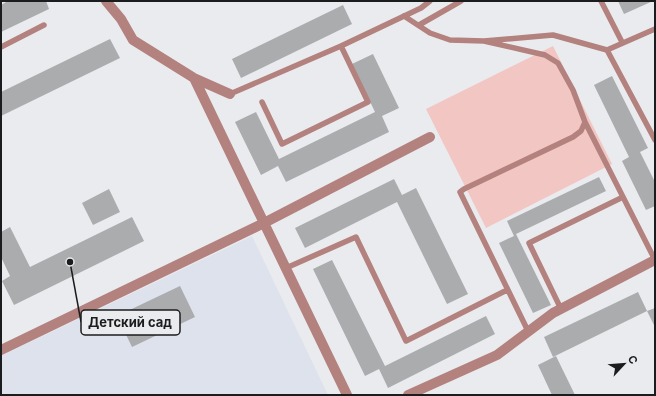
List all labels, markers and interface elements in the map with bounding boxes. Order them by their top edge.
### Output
callout: Детский сад [81,310,180,335]
text: Детский сад [88,314,172,330]
north arrow [604,344,644,384]
text: С [625,353,641,366]

